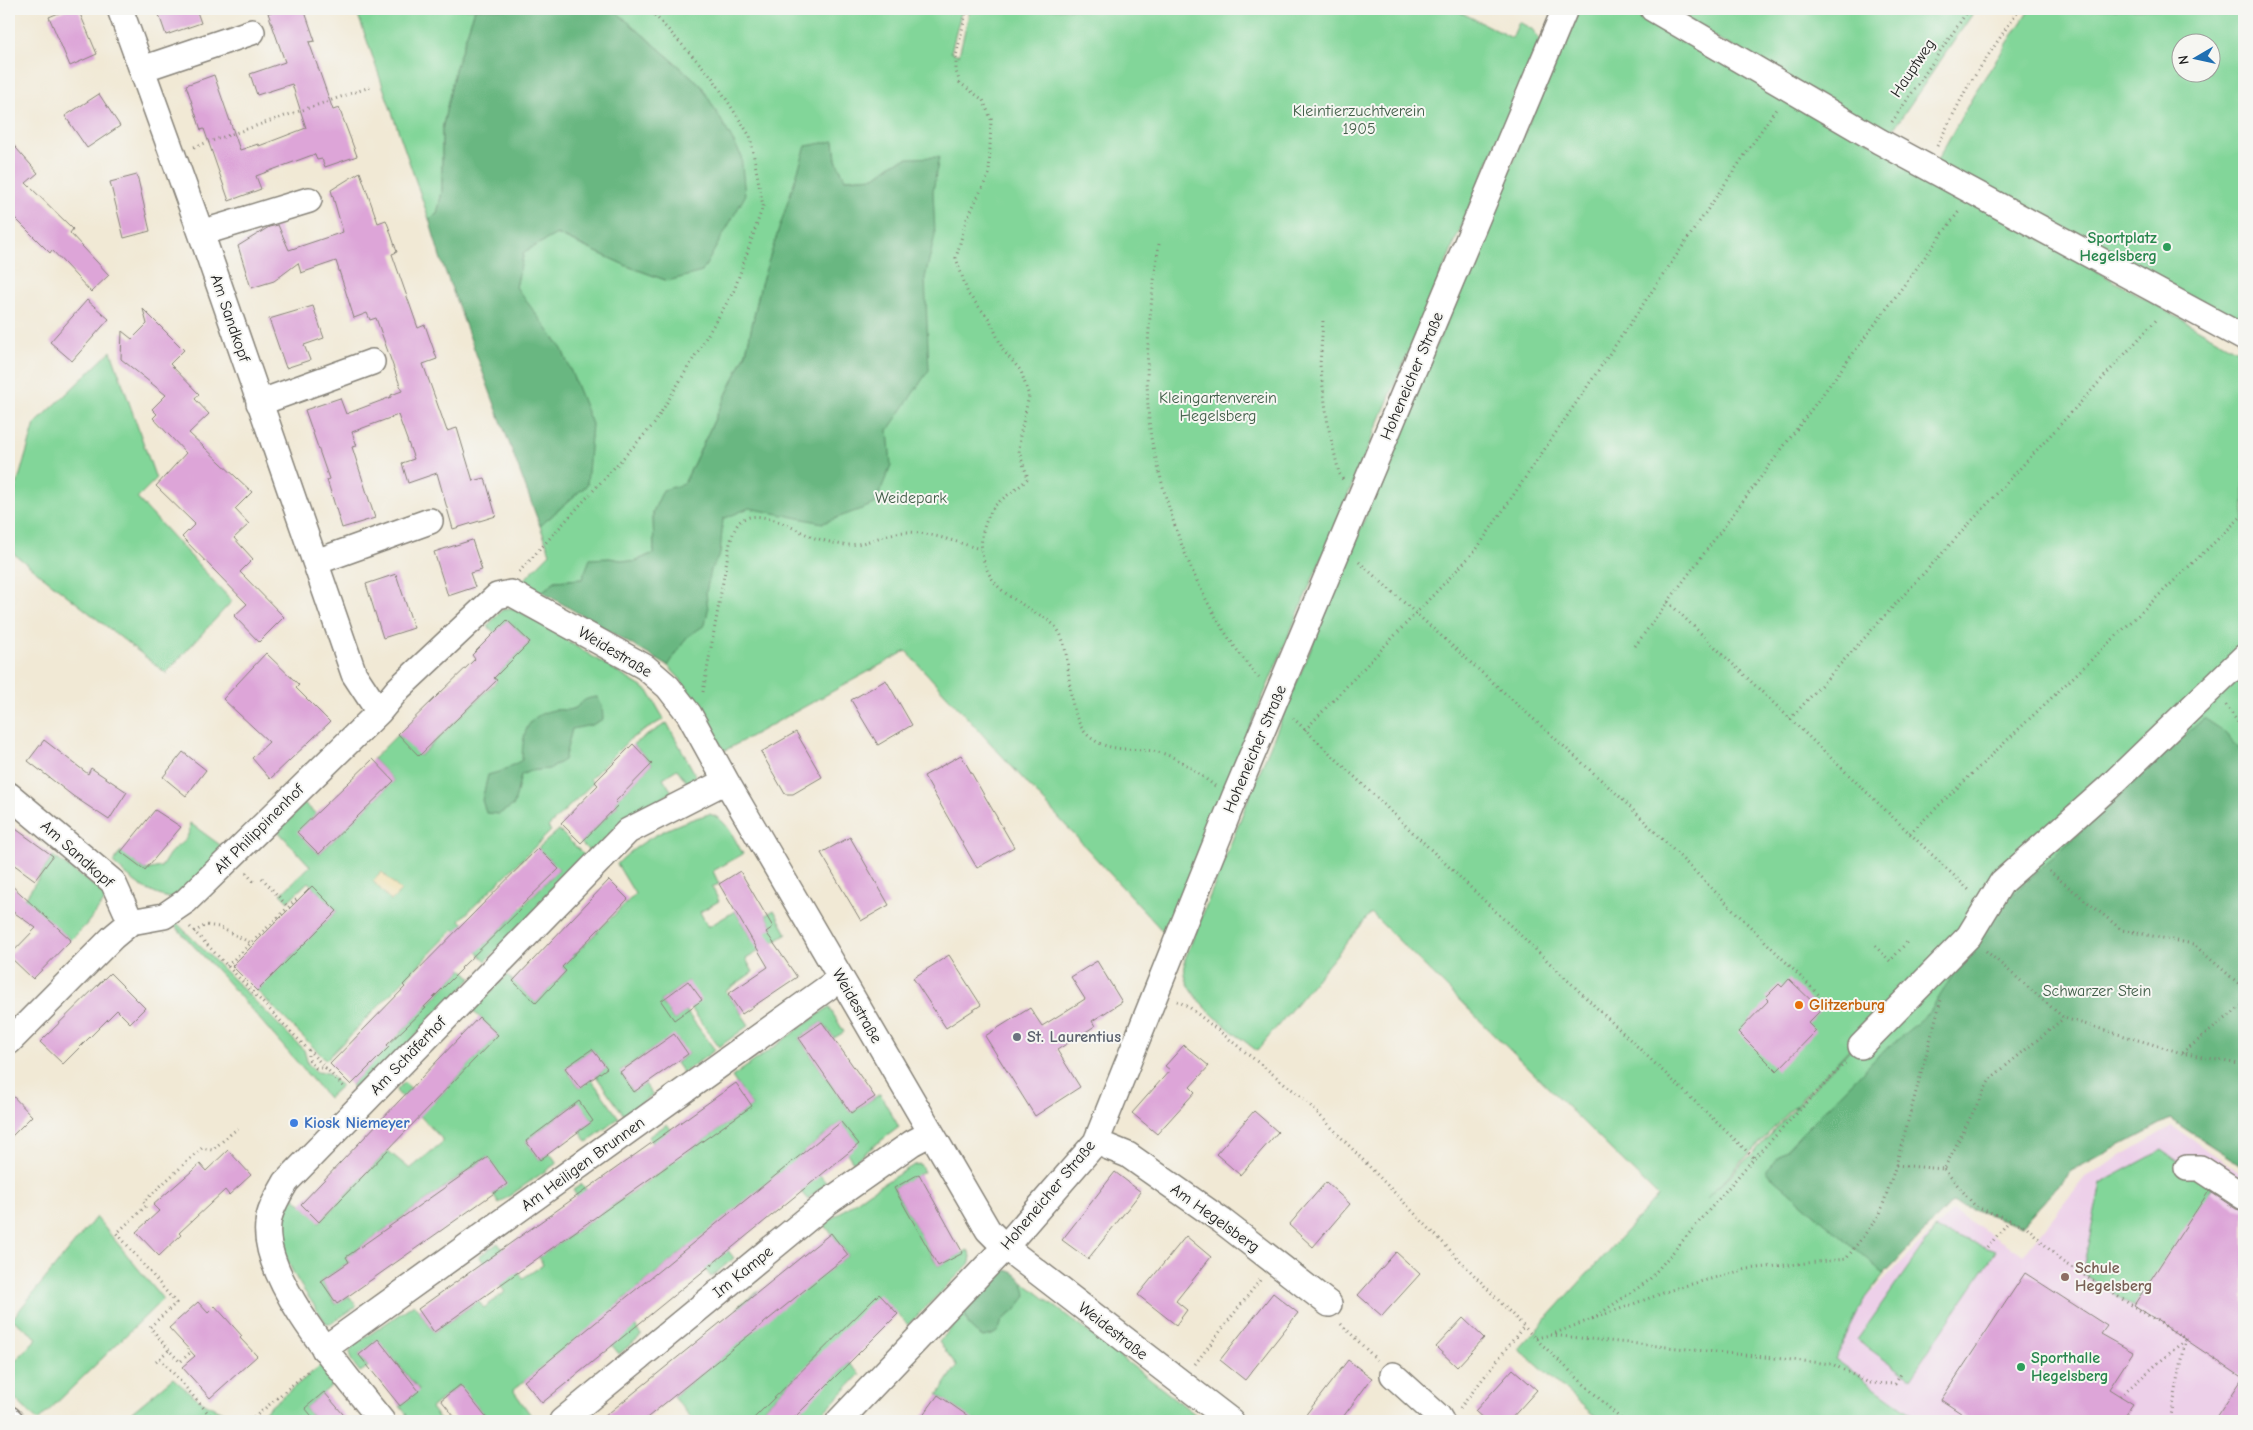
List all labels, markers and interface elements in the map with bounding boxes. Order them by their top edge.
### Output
north arrow [2170,32,2220,82]
street label: Hauptweg [1887,35,1939,101]
text: N [2175,54,2193,66]
park label: Kleintierzuchtverein 1905 [1293,102,1425,138]
place label: Sportplatz Hegelsberg [2080,229,2157,265]
marker: Sportplatz Hegelsberg [2161,241,2173,253]
street label: Am Sandkopf [207,272,254,365]
street label: Hoheneicher Straße [1377,309,1447,443]
park label: Kleingartenverein Hegelsberg [1159,389,1277,425]
park label: Weidepark [875,489,947,507]
street label: Weidestraße [575,623,655,681]
street label: Hoheneicher Straße [1220,682,1290,816]
street label: Alt Philippinenhof [211,780,308,877]
street label: Am Sandkopf [37,817,118,892]
street label: Weidestraße [828,966,886,1046]
park label: Schwarzer Stein [2043,982,2151,1000]
place label: Glitzerburg [1809,996,1886,1014]
marker: Glitzerburg [1793,999,1805,1011]
street label: Am Schäferhof [366,1012,451,1099]
place label: St. Laurentius [1027,1028,1121,1046]
marker: St. Laurentius [1011,1031,1023,1043]
street label: Am Heiligen Brunnen [518,1113,648,1215]
place label: Kiosk Niemeyer [304,1114,410,1132]
marker: Kiosk Niemeyer [288,1117,300,1129]
street label: Hoheneicher Straße [997,1137,1099,1253]
street label: Am Hegelsberg [1167,1180,1263,1256]
street label: Im Kampe [709,1242,777,1302]
place label: Schule Hegelsberg [2075,1259,2152,1295]
marker: Schule Hegelsberg [2059,1271,2071,1283]
street label: Weidestraße [1075,1298,1151,1364]
place label: Sporthalle Hegelsberg [2031,1349,2108,1385]
marker: Sporthalle Hegelsberg [2015,1361,2027,1373]

